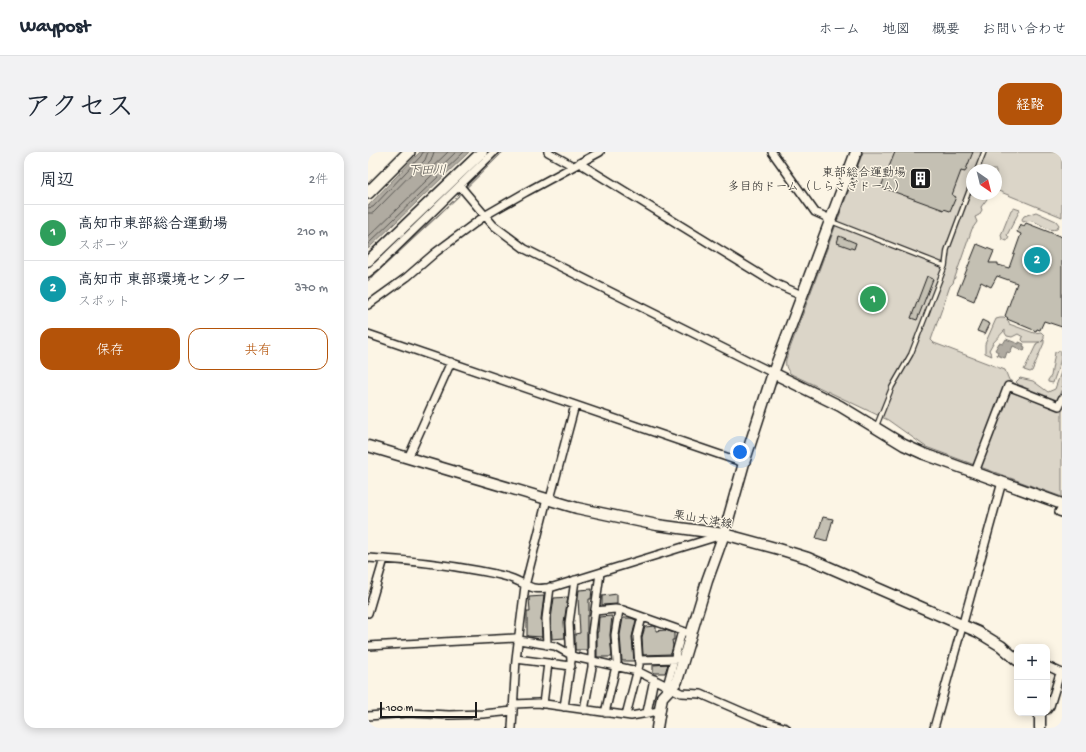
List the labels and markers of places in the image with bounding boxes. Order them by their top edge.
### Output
place label: 東部総合運動場 多目的ドーム（しらさぎドーム） [727,166,906,195]
building icon: 東部総合運動場 多目的ドーム（しらさぎドーム） [908,166,934,192]
pin: 2 [1024,245,1050,275]
pin: 1 [860,284,886,314]

